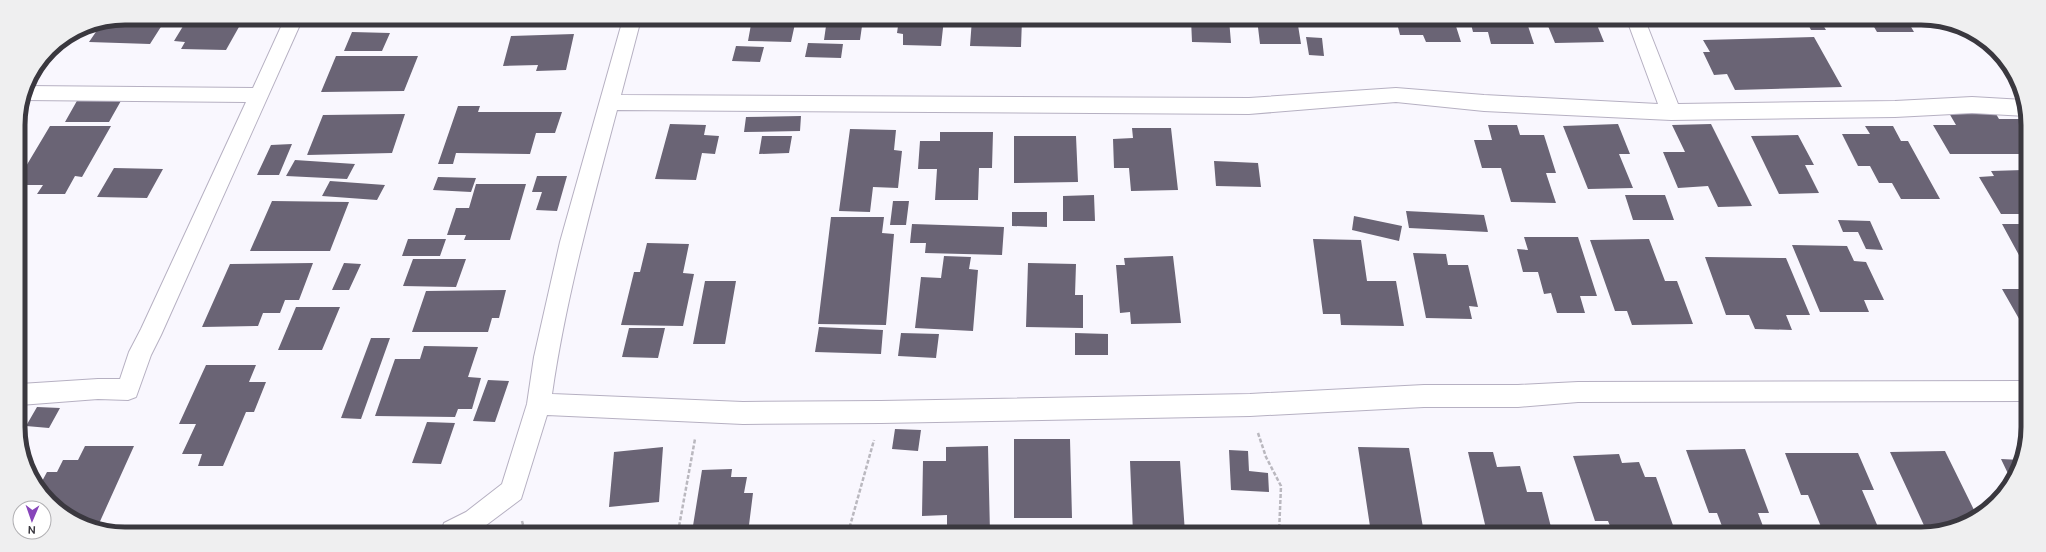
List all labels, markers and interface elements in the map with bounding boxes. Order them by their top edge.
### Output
north arrow [12,500,52,540]
text: N [27,524,36,536]

